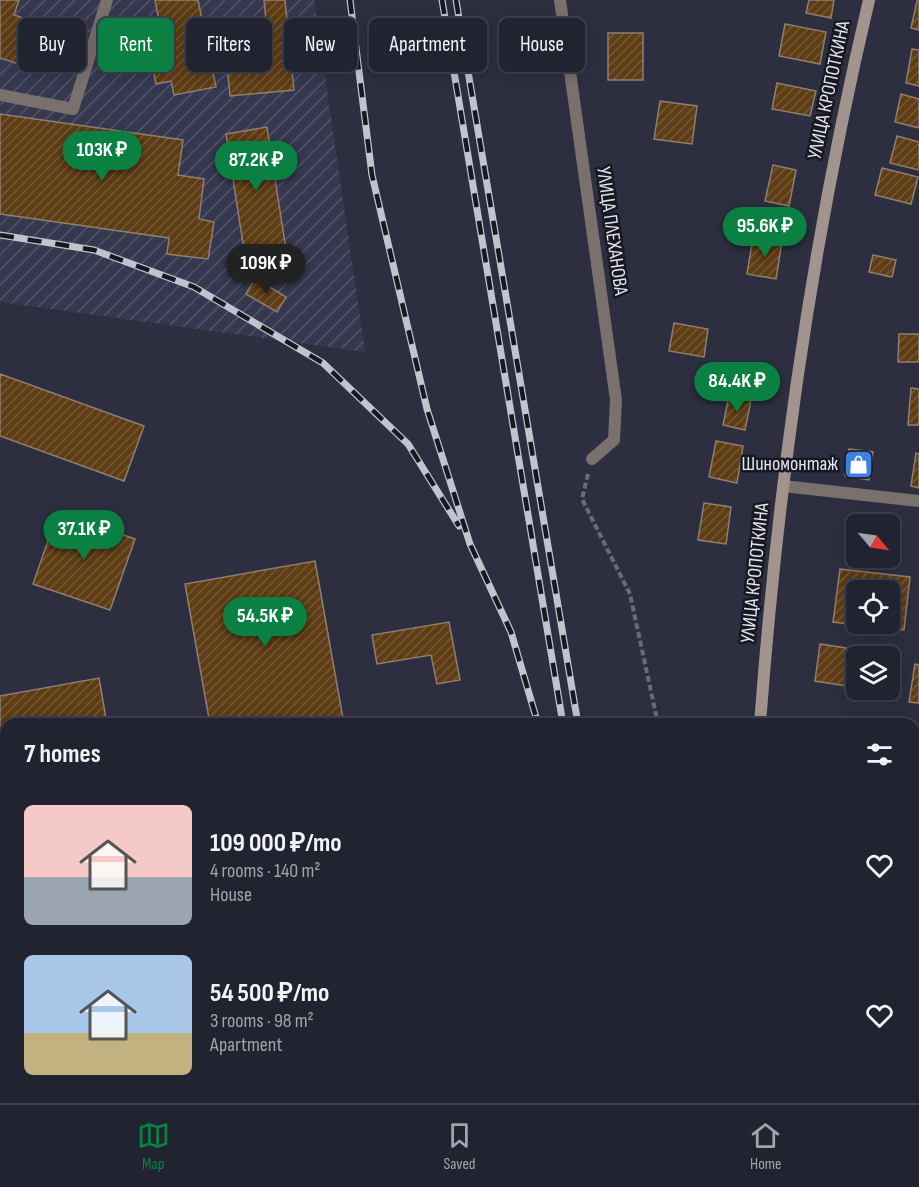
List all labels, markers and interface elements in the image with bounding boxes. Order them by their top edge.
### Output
chip: Buy [18,18,86,72]
chip: Rent [98,18,174,72]
chip: Filters [186,18,272,72]
chip: New [284,18,357,72]
chip: Apartment [369,18,487,72]
chip: House [499,18,585,72]
street label: УЛИЦА КРОПОТКИНА [803,18,855,162]
pin: 103K ₽ [53,131,151,182]
text: 103K ₽ [77,138,127,162]
pin: 87.2K ₽ [201,141,311,192]
text: 87.2K ₽ [229,148,283,172]
street label: УЛИЦА ПЛЕХАНОВА [591,165,633,297]
pin: 95.6K ₽ [710,207,820,258]
text: 95.6K ₽ [737,214,793,238]
pin: 109K ₽ [217,244,315,295]
text: 109K ₽ [240,251,292,275]
pin: 84.4K ₽ [682,362,792,413]
text: 84.4K ₽ [708,369,766,393]
shop icon: Шиномонтаж [843,448,875,480]
place label: Шиномонтаж [742,452,838,476]
street label: УЛИЦА КРОПОТКИНА [736,501,774,644]
pin: 37.1K ₽ [29,510,139,561]
north arrow [846,514,900,568]
map controls [846,514,900,700]
text: 37.1K ₽ [57,517,111,541]
button: locate [846,580,900,634]
pin: 54.5K ₽ [210,597,320,648]
text: 54.5K ₽ [237,604,293,628]
button: layers [846,646,900,700]
icon: filters [863,738,896,771]
text: 7 homes [24,739,101,770]
text: 109 000 ₽/mo [210,828,342,859]
icon: home [72,829,144,901]
icon: heart [863,849,896,882]
text: 4 rooms · 140 m² [210,859,320,883]
text: House [210,883,252,907]
text: 54 500 ₽/mo [210,978,329,1009]
icon: home [72,979,144,1051]
icon: heart [863,999,896,1032]
text: 3 rooms · 98 m² [210,1009,314,1033]
text: Apartment [210,1033,283,1057]
tab: Map [137,1119,170,1174]
tab: Saved [443,1119,476,1174]
tab: Home [749,1119,782,1174]

